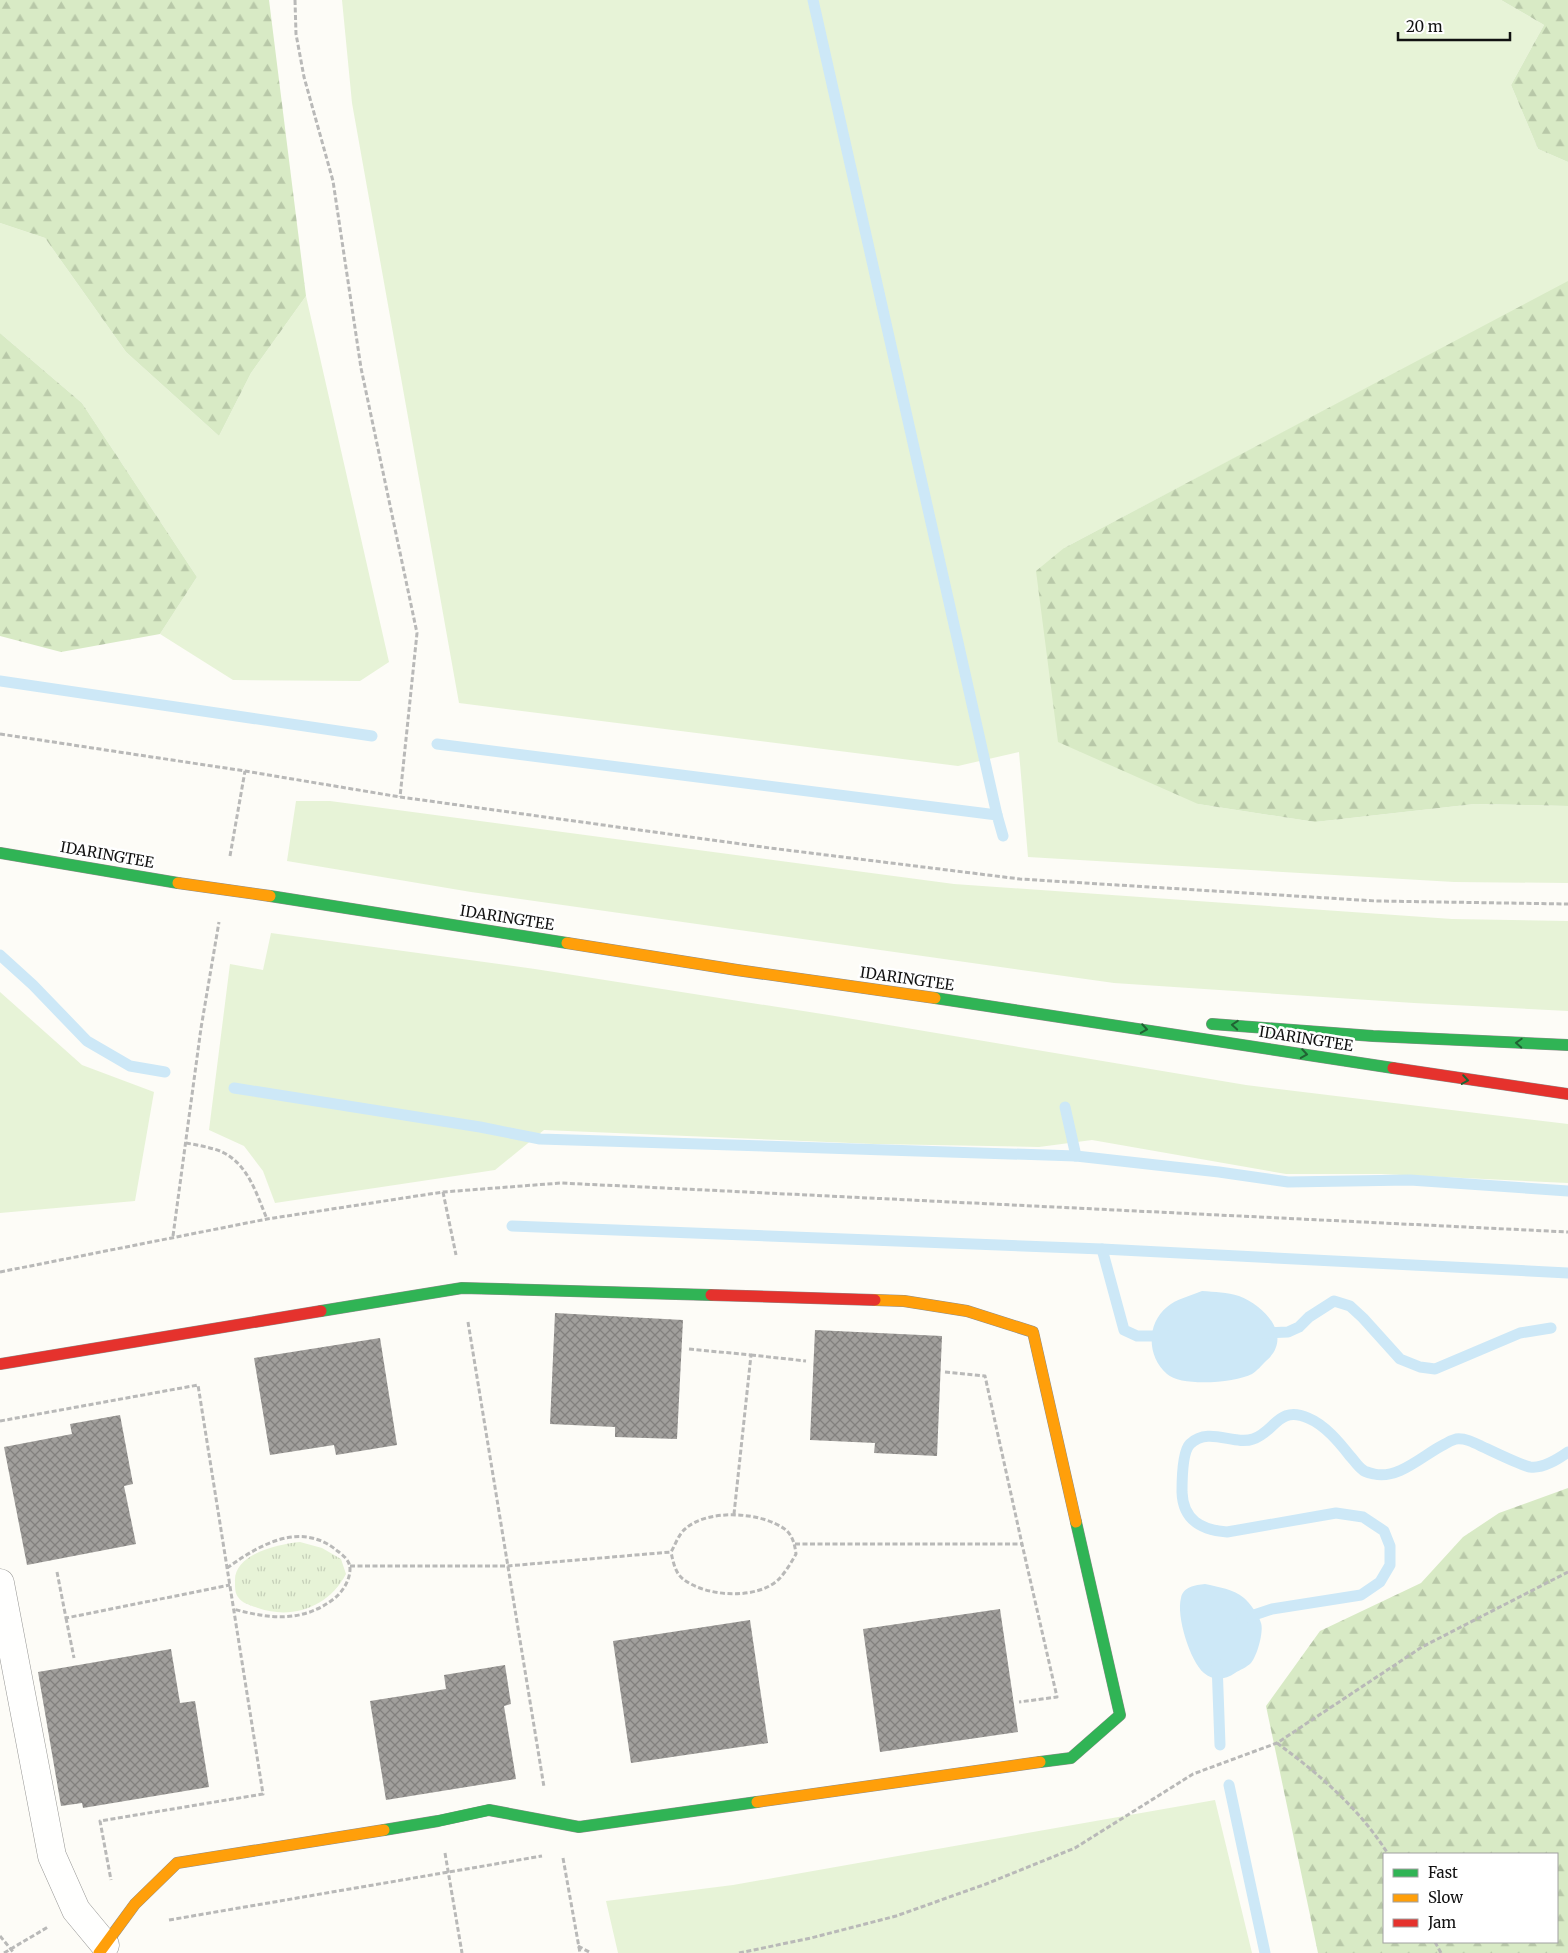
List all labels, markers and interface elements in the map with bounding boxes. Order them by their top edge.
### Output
scale bar [1398,10,1510,42]
text: 20 m [1406,17,1443,36]
street label: IDARINGTEE [59,837,156,872]
street label: IDARINGTEE [459,901,556,934]
street label: IDARINGTEE [859,962,956,995]
one-way arrow [1231,1020,1239,1031]
street label: IDARINGTEE [1258,1022,1355,1055]
one-way arrow [1139,1024,1148,1034]
one-way arrow [1515,1037,1523,1048]
one-way arrow [1300,1049,1309,1059]
one-way arrow [1460,1074,1469,1084]
legend [1383,1853,1558,1943]
text: Fast [1428,1863,1458,1882]
text: Slow [1428,1888,1463,1907]
text: Jam [1427,1913,1456,1932]

